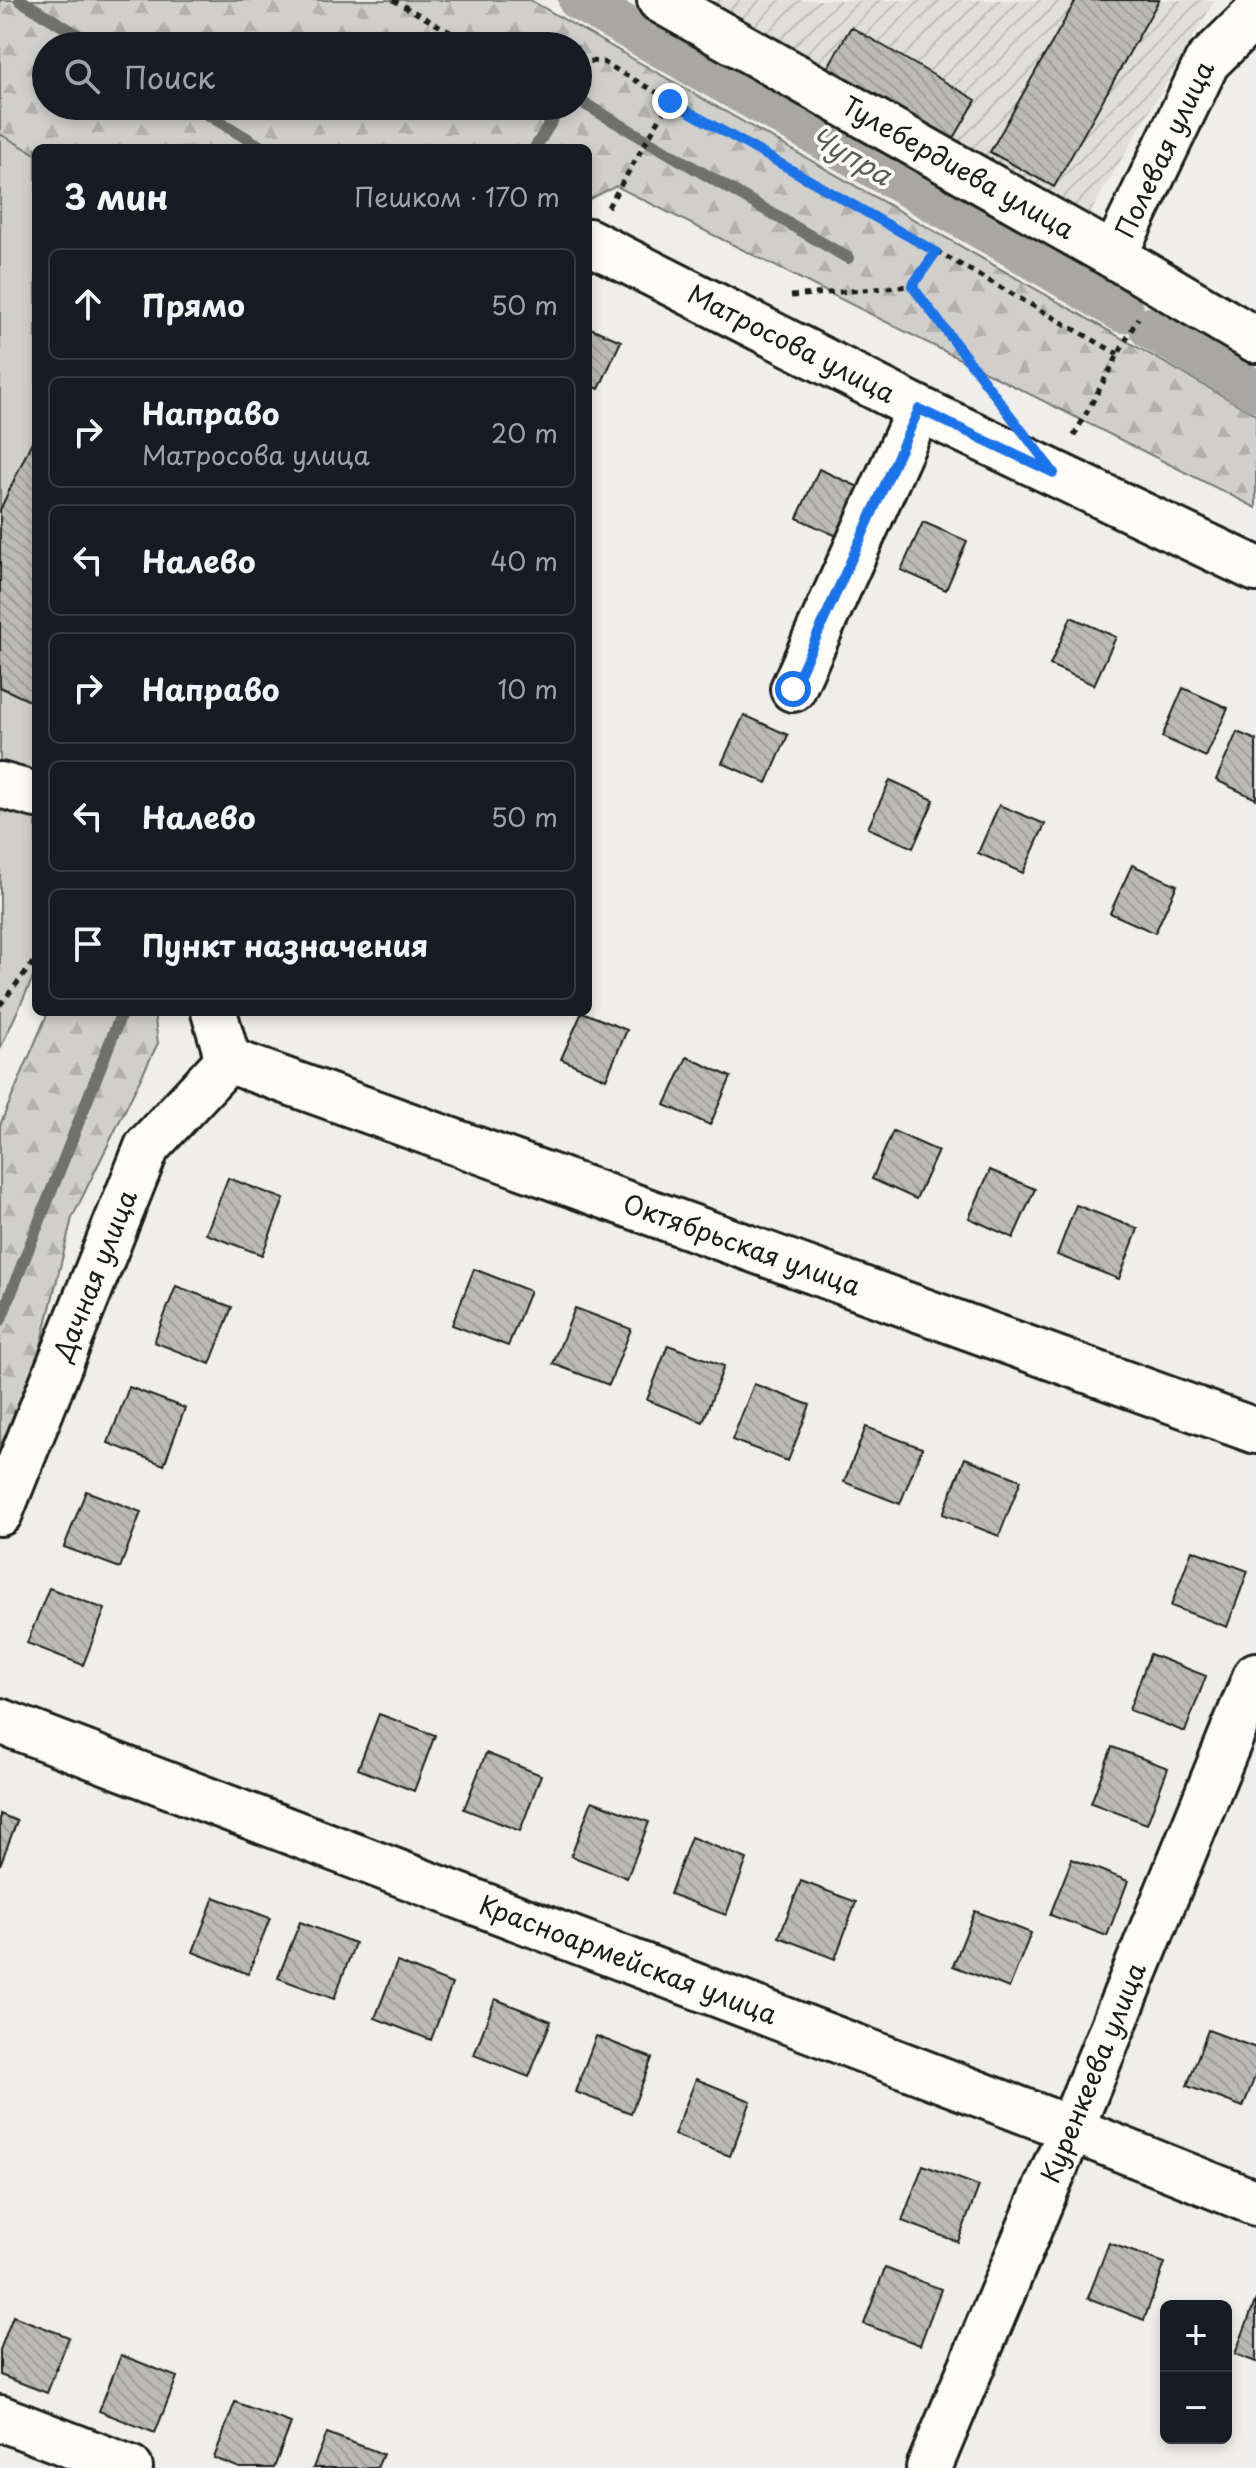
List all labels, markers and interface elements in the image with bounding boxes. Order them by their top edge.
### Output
search box [32,32,592,120]
street label: Полевая улица [1104,53,1223,244]
icon: search [60,54,104,98]
text: Поиск [124,54,215,99]
route end [652,83,688,119]
street label: Тулебердиева улица [835,86,1083,248]
water label: Чупра [803,114,901,196]
text: 3 мин [64,170,168,222]
text: Пешком · 170 m [354,177,560,216]
street label: Матросова улица [682,274,903,412]
icon: ahead [66,282,110,326]
text: Прямо [142,282,245,327]
text: 50 m [491,285,558,324]
text: Направо [142,390,280,435]
icon: right [66,410,110,454]
text: 20 m [491,413,558,452]
text: Матросова улица [142,435,370,474]
icon: left [66,538,110,582]
text: Налево [142,538,256,583]
text: 40 m [490,541,558,580]
icon: right [66,666,110,710]
text: Направо [142,666,280,711]
text: 10 m [497,669,558,708]
route start [775,671,811,707]
icon: left [66,794,110,838]
text: Налево [142,794,256,839]
text: 50 m [491,797,558,836]
icon: arrive [66,922,110,966]
text: Пункт назначения [142,922,428,967]
street label: Дачная улица [42,1183,146,1367]
street label: Октябрьская улица [618,1183,867,1305]
street label: Красноармейская улица [474,1884,784,2033]
street label: Куренкеева улица [1030,1956,1155,2189]
map controls [1160,2300,1232,2444]
button: + [1160,2300,1232,2372]
button: − [1160,2372,1232,2444]

